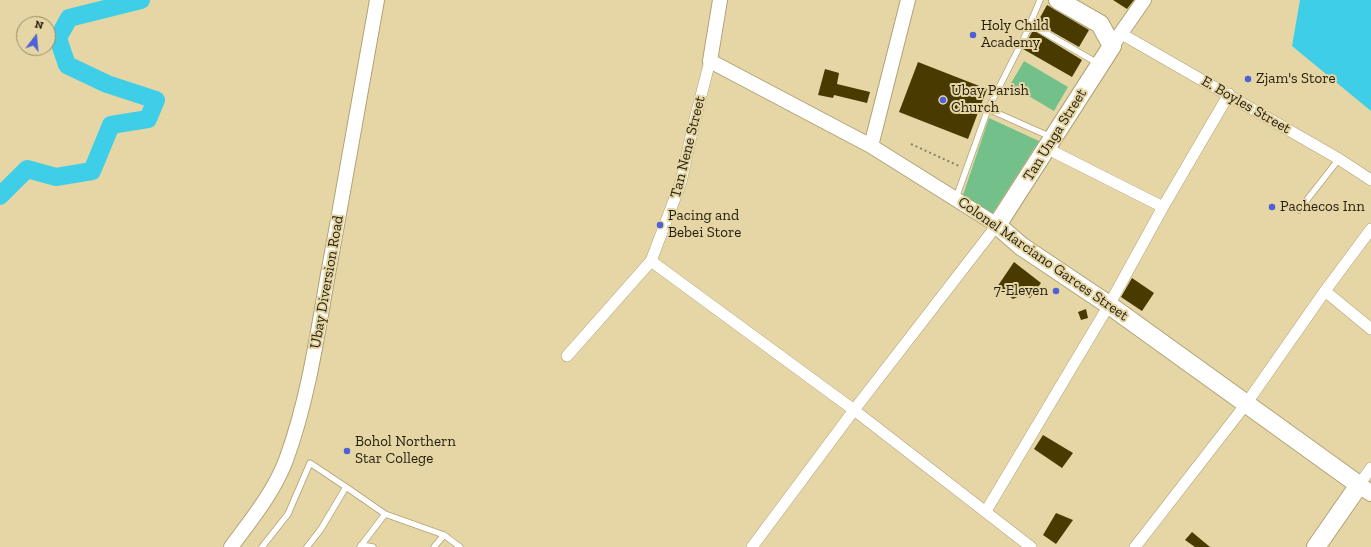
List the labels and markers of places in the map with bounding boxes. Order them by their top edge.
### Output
place label: Holy Child Academy [981,17,1049,52]
marker: Holy Child Academy [968,30,978,40]
place label: Zjam's Store [1256,70,1336,88]
marker: Zjam's Store [1243,74,1253,84]
place label: Ubay Parish Church [951,82,1029,117]
marker: Ubay Parish Church [938,95,948,105]
place label: Pachecos Inn [1280,198,1365,216]
marker: Pachecos Inn [1267,202,1277,212]
place label: Pacing and Bebei Store [668,207,741,242]
marker: Pacing and Bebei Store [655,220,665,230]
place label: 7-Eleven [994,282,1048,300]
marker: 7-Eleven [1051,286,1061,296]
place label: Bohol Northern Star College [355,433,456,468]
marker: Bohol Northern Star College [342,446,352,456]

